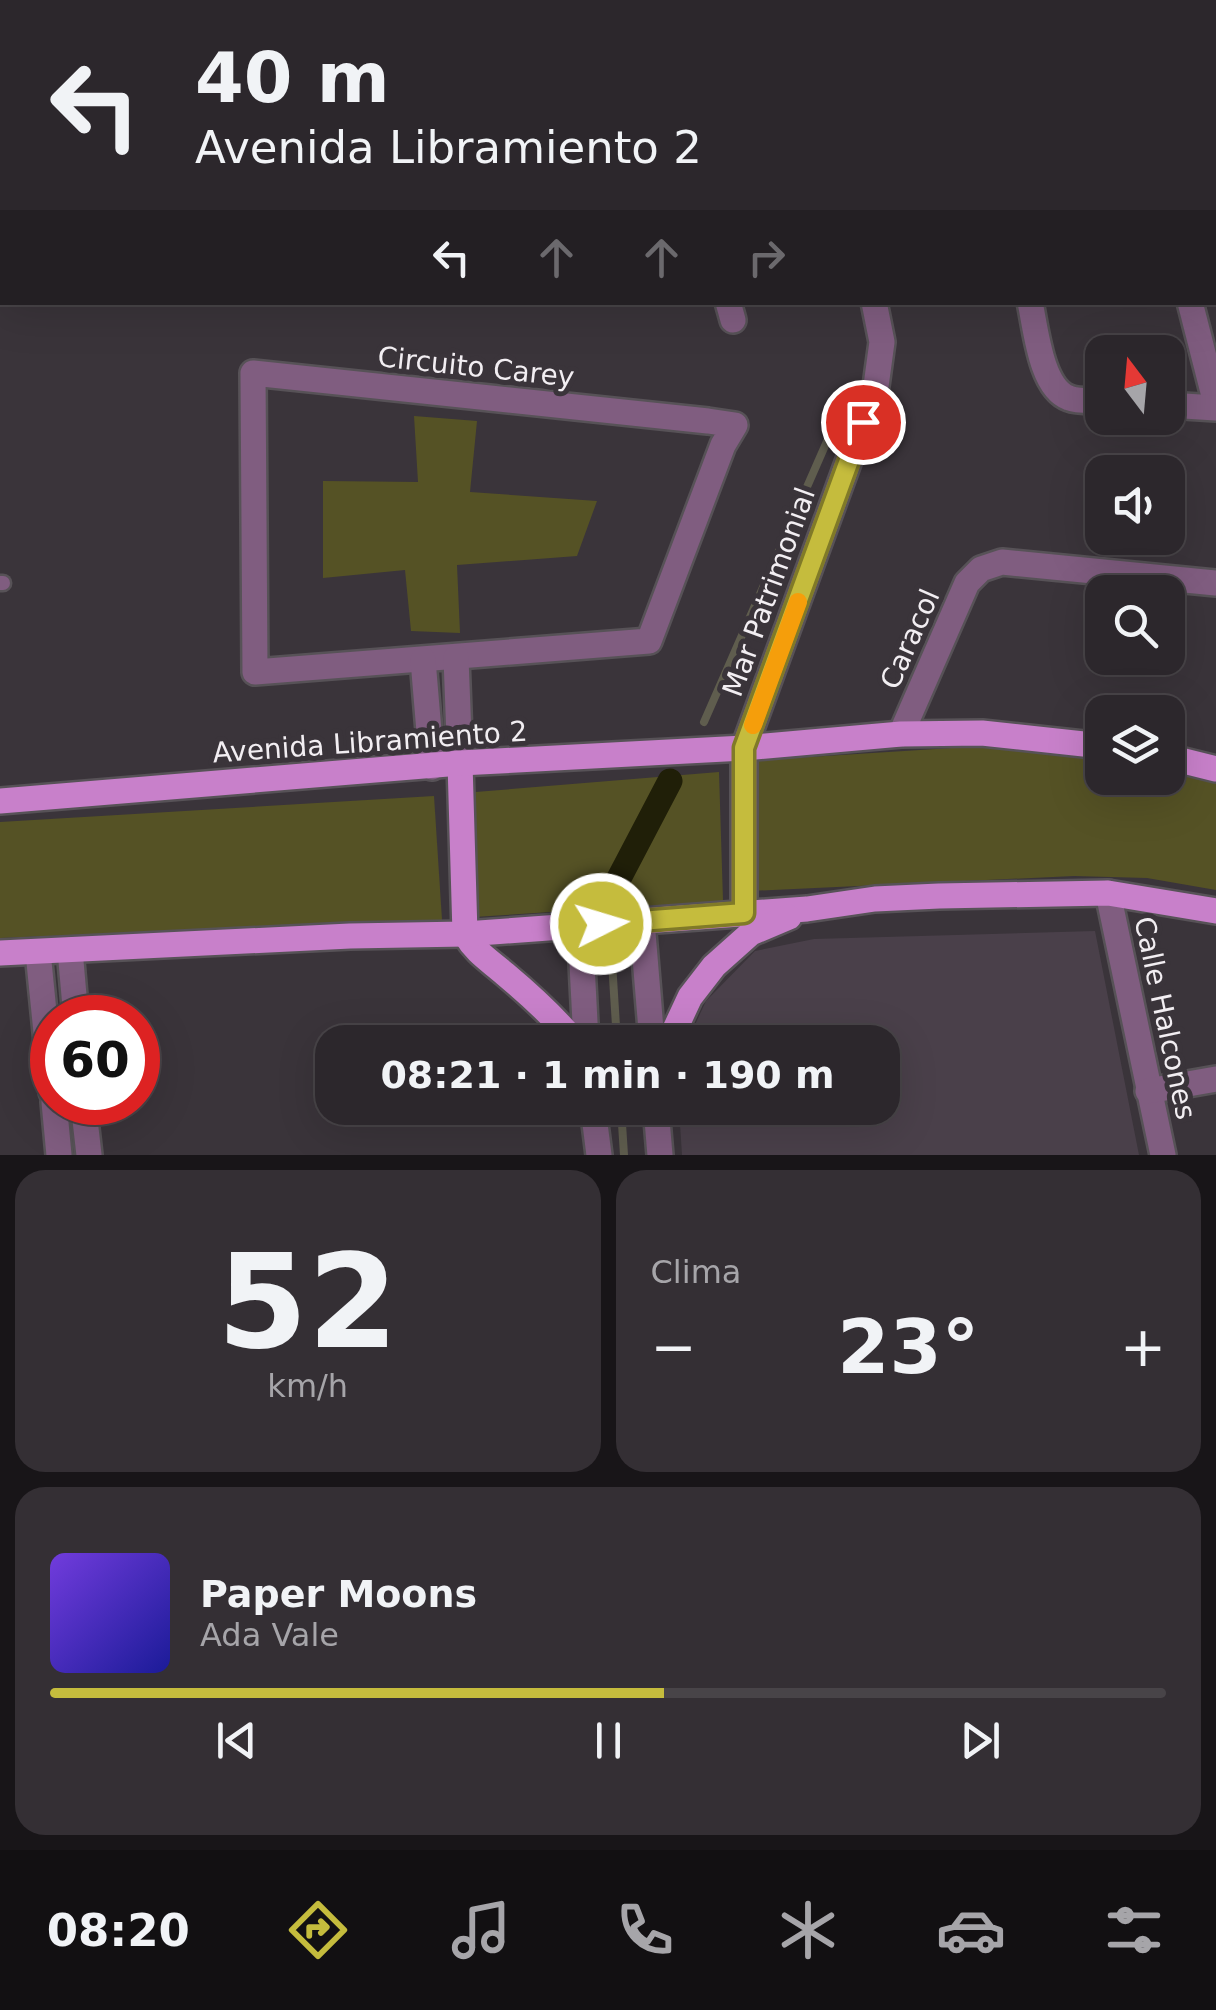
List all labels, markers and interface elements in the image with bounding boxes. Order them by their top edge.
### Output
text: 40 m [195,37,390,119]
icon: left [30,40,160,170]
text: Avenida Libramiento 2 [195,121,702,174]
icon: left [424,230,479,285]
icon: ahead [529,230,584,285]
icon: ahead [634,230,689,285]
icon: right [739,230,794,285]
north arrow [1085,335,1185,435]
map controls [1085,335,1185,795]
street label: Circuito Carey [376,340,576,394]
pin [821,380,906,465]
icon: arrive [836,395,891,450]
button: sound [1085,455,1185,555]
street label: Mar Patrimonial [716,483,822,701]
button: search [1085,575,1185,675]
street label: Caracol [873,584,947,694]
button: layers [1085,695,1185,795]
street label: Avenida Libramiento 2 [212,715,528,769]
position arrow [549,872,653,976]
street label: Calle Halcones [1127,914,1203,1122]
speed limit sign: 60 [30,995,160,1125]
text: 08:21 · 1 min · 190 m [380,1053,835,1097]
text: 52 [217,1226,398,1378]
text: Clima [651,1253,741,1291]
text: 23° [837,1303,979,1391]
text: − [651,1315,697,1379]
text: + [1120,1315,1166,1379]
text: km/h [267,1367,348,1405]
text: Paper Moons [200,1572,477,1616]
text: Ada Vale [200,1616,339,1654]
icon: previous [209,1713,264,1768]
icon: pause [581,1713,636,1768]
icon: next [953,1713,1008,1768]
icon: directions [283,1895,353,1965]
icon: music [446,1895,516,1965]
icon: phone [610,1895,680,1965]
icon: climate [773,1895,843,1965]
icon: car [936,1895,1006,1965]
icon: filters [1099,1895,1169,1965]
text: 08:20 [47,1904,190,1957]

